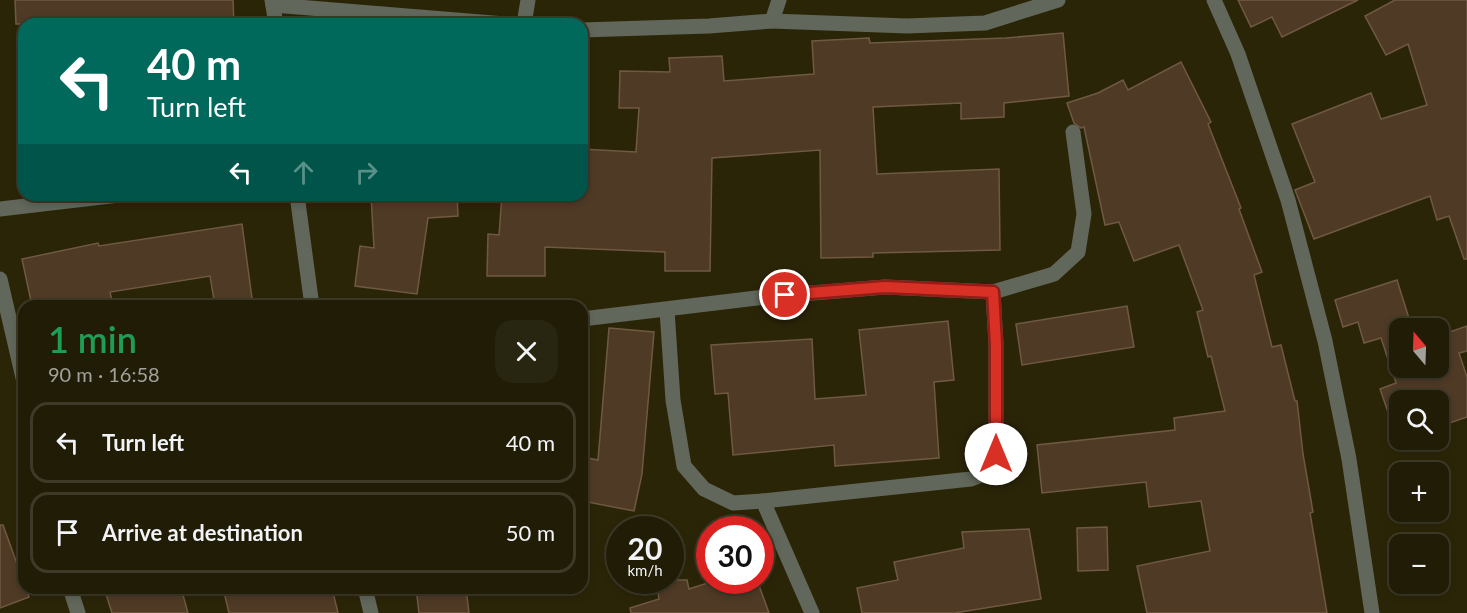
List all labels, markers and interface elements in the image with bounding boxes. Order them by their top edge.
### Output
text: 40 m [147,39,241,89]
icon: left [48,42,126,120]
text: Turn left [147,90,246,123]
icon: left [224,156,257,189]
icon: ahead [287,156,320,189]
icon: right [350,156,383,189]
pin [759,269,810,320]
icon: arrive [768,278,801,311]
text: 1 min [48,317,137,361]
north arrow [1389,318,1449,378]
map controls [1389,318,1449,594]
button: close [495,320,558,383]
text: 90 m · 16:58 [48,362,160,386]
button: search [1389,390,1449,450]
position arrow [964,422,1028,486]
icon: left [51,426,84,459]
text: Turn left [102,429,184,456]
text: 40 m [506,429,555,456]
button: + [1389,462,1449,522]
icon: arrive [51,516,84,549]
speed limit sign: 30 [696,516,774,594]
text: Arrive at destination [102,519,303,546]
text: 50 m [506,519,555,546]
text: 20 [628,530,662,566]
button: − [1389,534,1449,594]
text: km/h [627,561,663,579]

